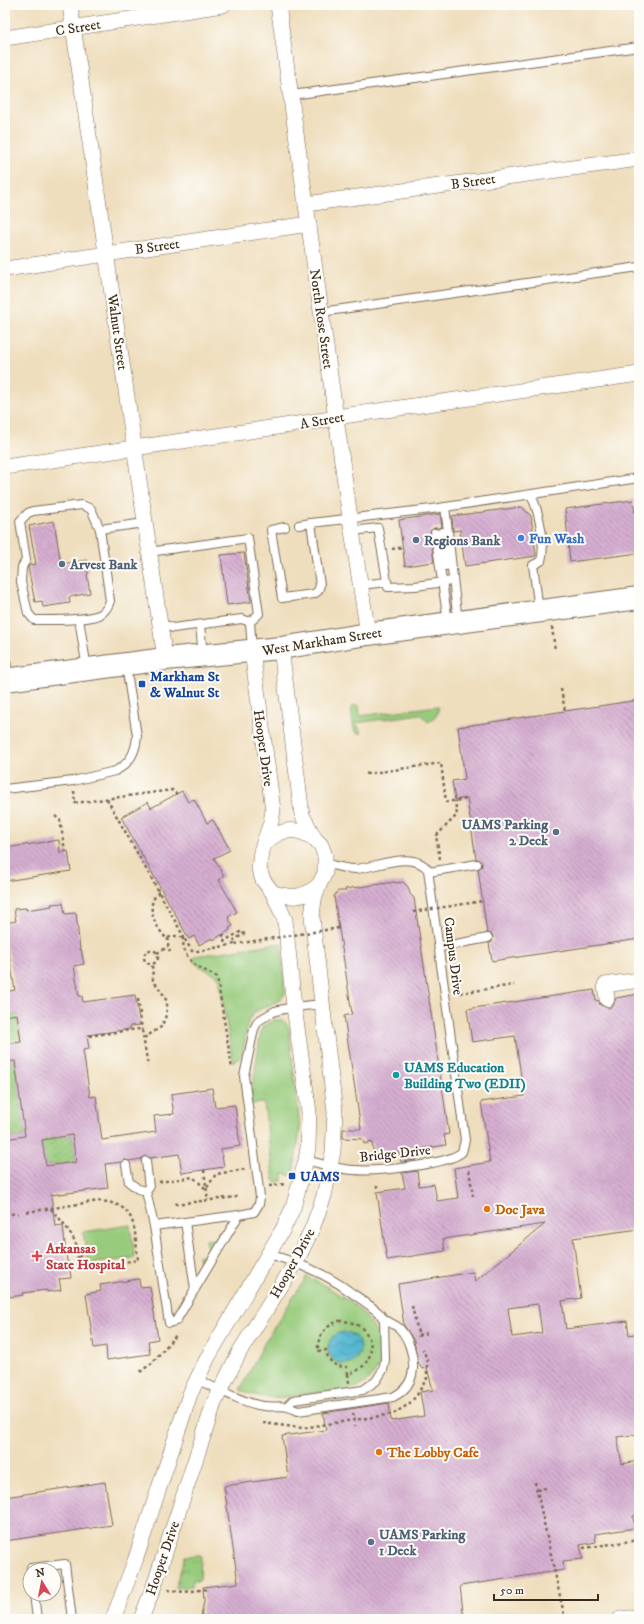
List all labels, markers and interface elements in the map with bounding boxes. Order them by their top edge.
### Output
street label: C Street [54,15,103,40]
street label: B Street [450,170,497,194]
street label: B Street [134,235,181,259]
street label: North Rose Street [305,268,337,371]
street label: Walnut Street [103,292,131,372]
street label: A Street [298,408,346,434]
place label: Fun Wash [529,530,585,548]
place label: Regions Bank [424,532,501,550]
marker: Fun Wash [516,533,526,543]
marker: Regions Bank [411,535,421,545]
place label: Arvest Bank [69,556,139,574]
marker: Arvest Bank [57,559,67,569]
street label: West Markham Street [260,624,384,660]
place label: Markham St & Walnut St [150,668,220,702]
marker: Markham St & Walnut St [137,679,147,689]
street label: Hooper Drive [249,709,277,788]
place label: UAMS Parking 2 Deck [462,816,549,850]
marker: UAMS Parking 2 Deck [551,827,561,837]
street label: Campus Drive [439,916,467,996]
place label: UAMS Education Building Two (EDII) [404,1059,526,1093]
marker: UAMS Education Building Two (EDII) [391,1070,401,1080]
street label: Bridge Drive [359,1141,432,1167]
place label: UAMS [300,1168,340,1186]
marker: UAMS [287,1171,297,1181]
place label: Doc Java [495,1201,546,1219]
marker: Doc Java [482,1204,492,1214]
street label: Hooper Drive [266,1225,320,1302]
place label: Arkansas State Hospital [45,1240,126,1274]
marker: Arkansas State Hospital [31,1250,43,1262]
place label: The Lobby Cafe [386,1444,479,1462]
marker: The Lobby Cafe [374,1447,384,1457]
street label: Hooper Drive [142,1519,184,1598]
place label: UAMS Parking 1 Deck [379,1526,467,1560]
marker: UAMS Parking 1 Deck [366,1537,376,1547]
north arrow [22,1562,62,1602]
text: N [35,1565,46,1581]
scale bar [494,1576,598,1602]
text: 50 m [500,1583,524,1598]

